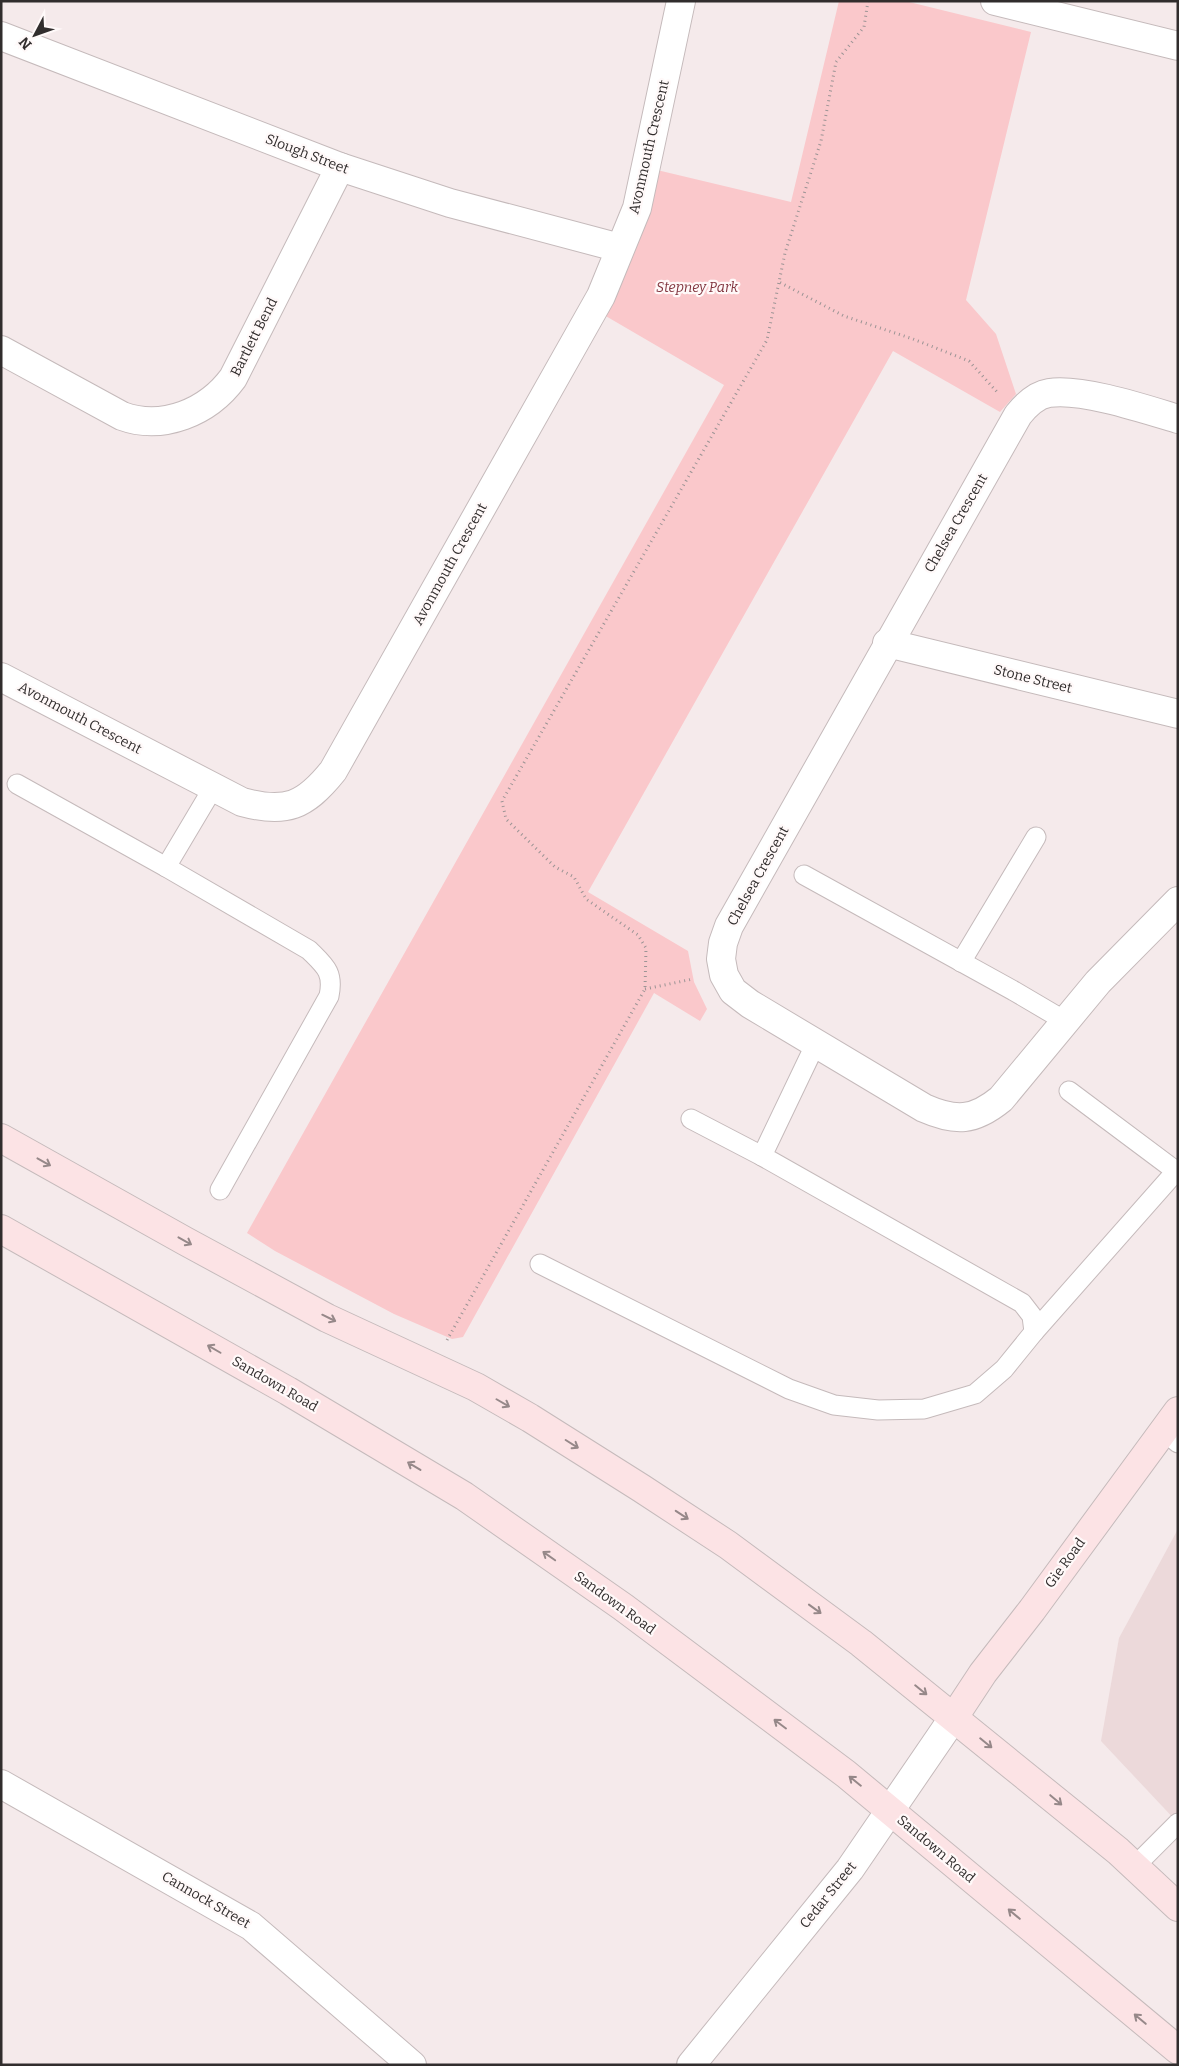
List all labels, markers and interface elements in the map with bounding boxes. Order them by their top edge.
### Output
north arrow [10,10,60,60]
text: N [15,33,36,53]
street label: Avonmouth Crescent [625,78,673,216]
street label: Slough Street [263,130,351,178]
park label: Stepney Park [656,279,738,296]
street label: Bartlett Bend [227,295,281,379]
street label: Chelsea Crescent [921,471,991,575]
street label: Avonmouth Crescent [409,500,491,628]
street label: Stone Street [992,661,1074,697]
street label: Avonmouth Crescent [15,678,145,758]
street label: Chelsea Crescent [724,823,792,929]
one-way arrow [36,1157,51,1167]
one-way arrow [178,1237,192,1247]
one-way arrow [321,1314,336,1323]
one-way arrow [207,1343,221,1353]
street label: Sandown Road [229,1353,321,1415]
one-way arrow [495,1398,510,1408]
one-way arrow [564,1440,578,1450]
one-way arrow [408,1461,422,1471]
one-way arrow [675,1510,689,1520]
street label: Gie Road [1041,1535,1089,1591]
one-way arrow [543,1551,557,1561]
street label: Sandown Road [571,1568,659,1638]
one-way arrow [808,1603,821,1614]
one-way arrow [914,1685,927,1696]
one-way arrow [773,1719,787,1729]
one-way arrow [979,1737,992,1748]
one-way arrow [848,1776,861,1787]
one-way arrow [1049,1794,1062,1805]
street label: Sandown Road [894,1812,978,1886]
street label: Cedar Street [796,1858,860,1932]
street label: Cannock Street [159,1868,253,1932]
one-way arrow [1008,1908,1021,1919]
one-way arrow [1134,2013,1147,2024]

